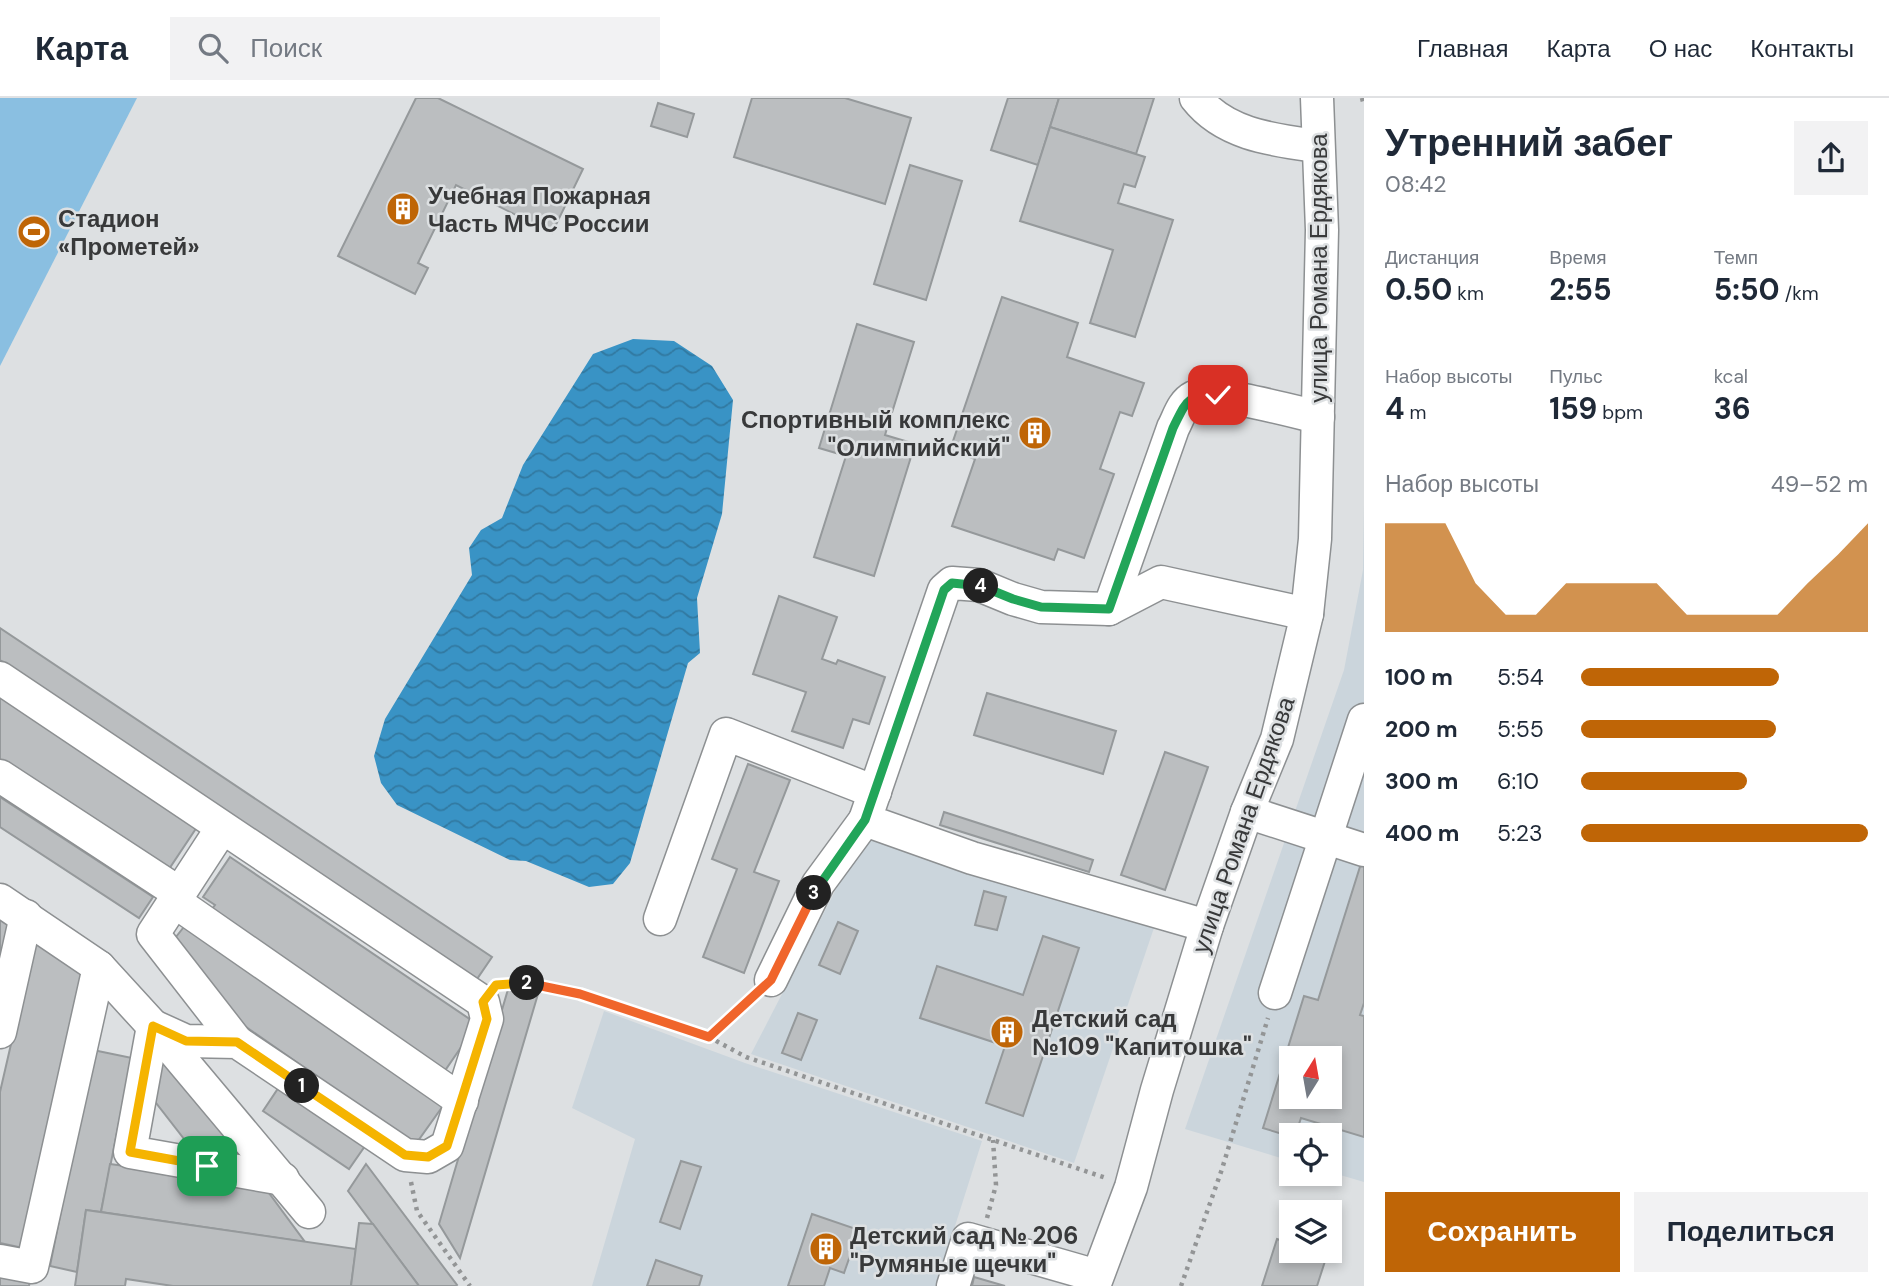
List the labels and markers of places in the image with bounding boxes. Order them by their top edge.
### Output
place label: Учебная Пожарная Часть МЧС России [428,180,651,239]
building icon: Учебная Пожарная Часть МЧС России [384,190,422,228]
place label: Стадион «Прометей» [58,203,200,262]
sports icon: Стадион «Прометей» [15,213,53,251]
pin [1188,365,1248,425]
place label: Спортивный комплекс "Олимпийский" [741,404,1010,463]
building icon: Спортивный комплекс "Олимпийский" [1016,414,1054,452]
pin: 4 [964,568,998,603]
pin: 3 [796,876,832,910]
pin: 2 [510,966,544,1001]
place label: Детский сад №109 "Капитошка" [1032,1003,1252,1062]
building icon: Детский сад №109 "Капитошка" [988,1013,1026,1051]
pin: 1 [284,1068,320,1104]
pin [177,1136,237,1196]
place label: Детский сад № 206 "Румяные щечки" [850,1220,1078,1279]
building icon: Детский сад № 206 "Румяные щечки" [807,1230,845,1268]

